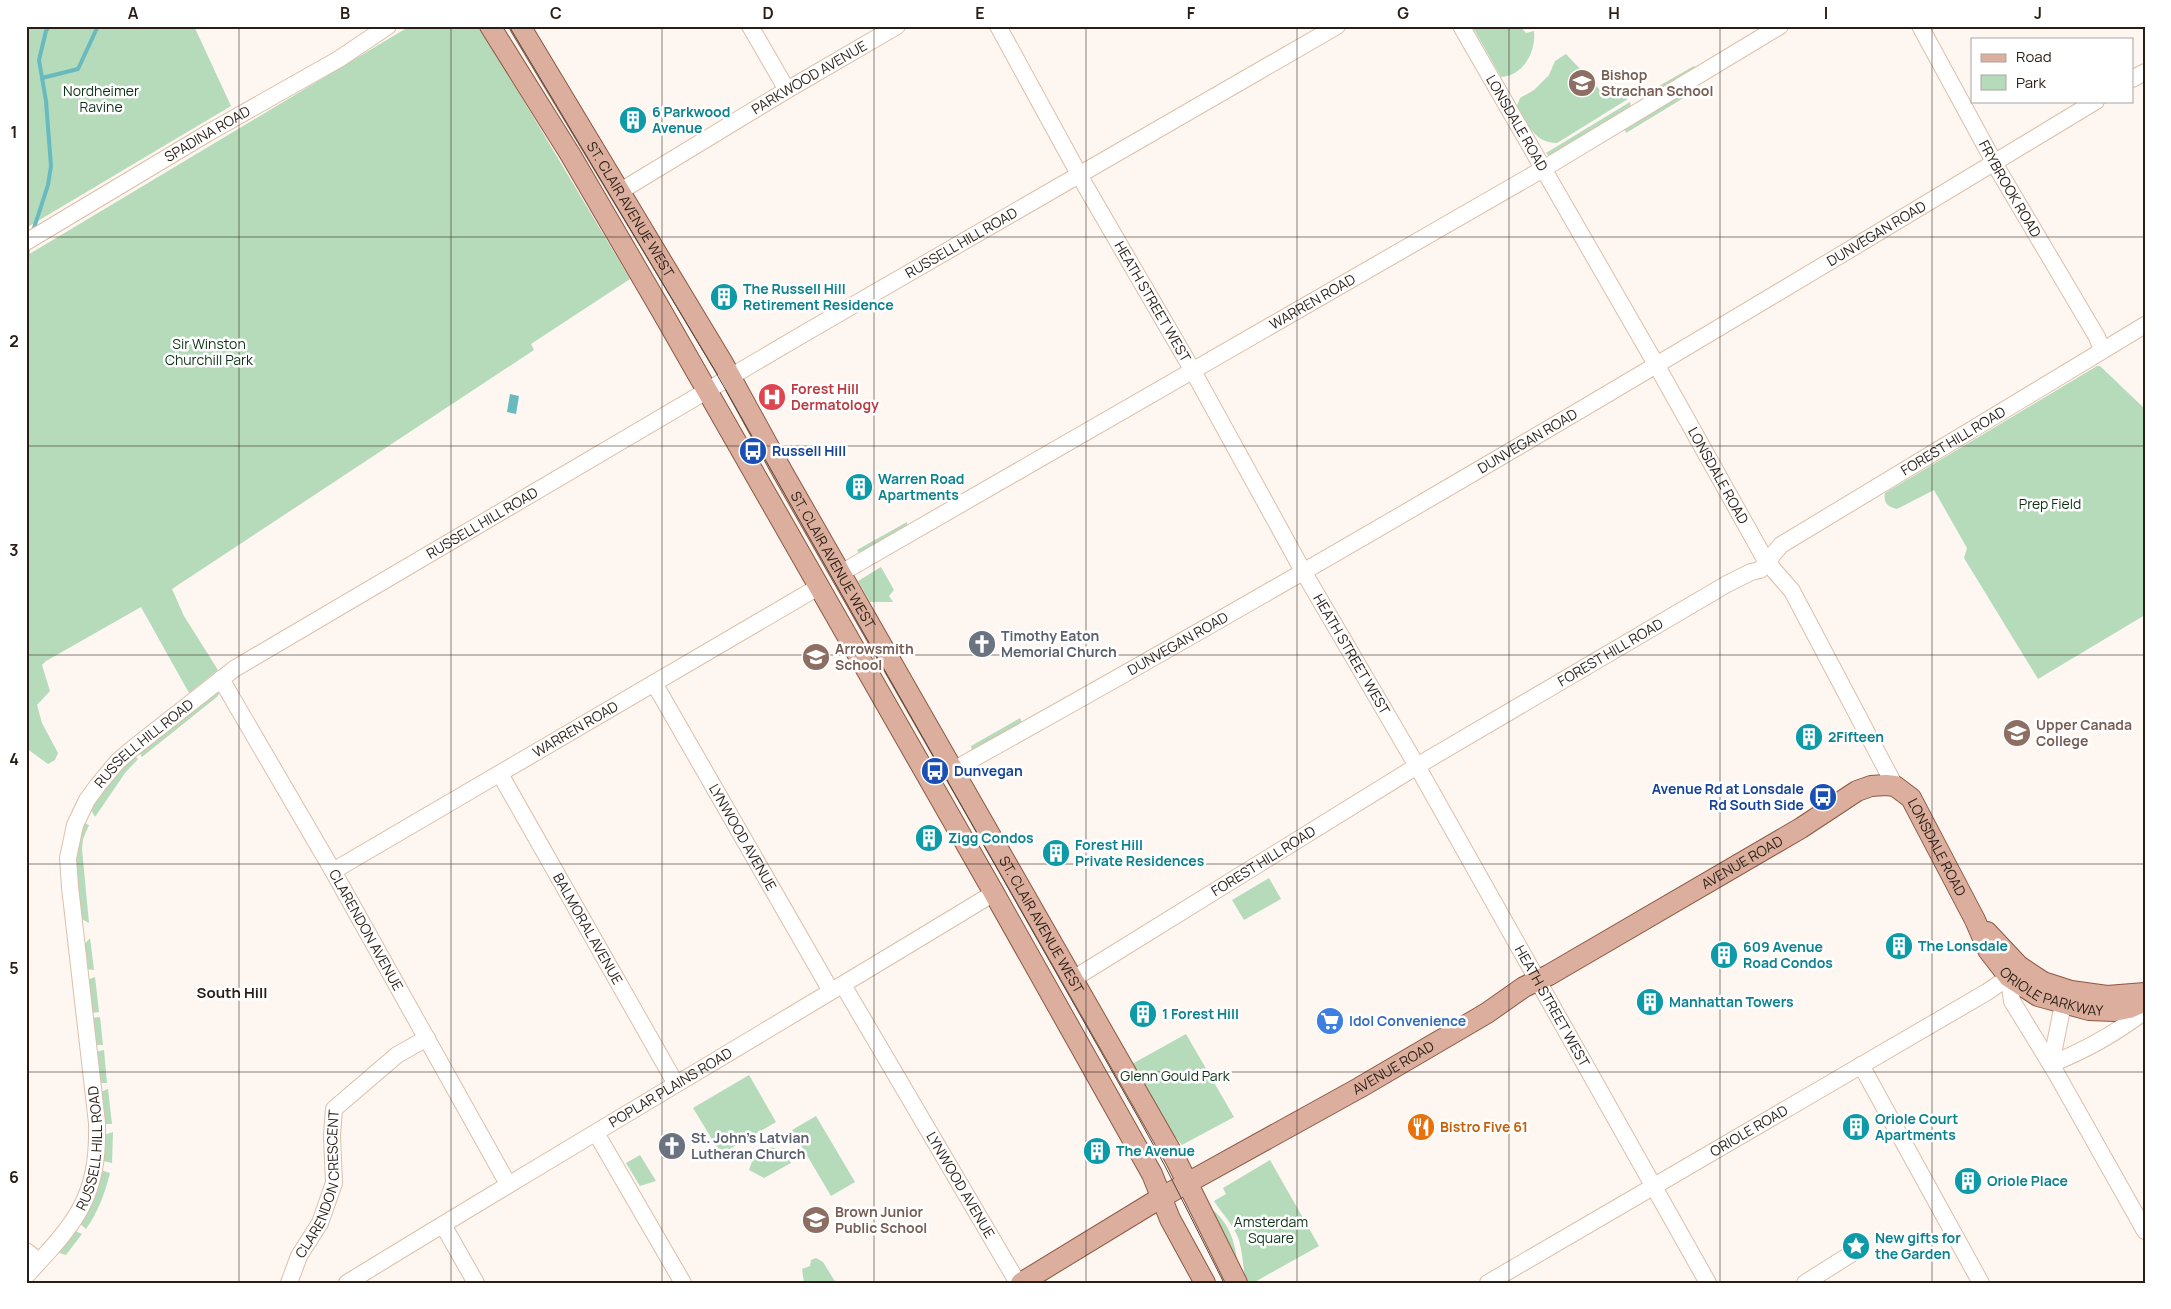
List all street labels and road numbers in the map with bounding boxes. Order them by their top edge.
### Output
street label: PARKWOOD AVENUE [748,36,870,118]
street label: LONSDALE ROAD [1482,71,1553,174]
street label: SPADINA ROAD [161,101,253,166]
street label: FRYBROOK ROAD [1975,137,2046,241]
street label: ST. CLAIR AVENUE WEST [583,138,679,281]
street label: DUNVEGAN ROAD [1823,196,1929,270]
street label: RUSSELL HILL ROAD [902,203,1021,282]
street label: HEATH STREET WEST [1110,237,1196,366]
street label: WARREN ROAD [1266,269,1359,333]
street label: FOREST HILL ROAD [1897,402,2009,479]
street label: DUNVEGAN ROAD [1474,404,1581,477]
street label: LONSDALE ROAD [1684,424,1753,527]
street label: RUSSELL HILL ROAD [423,482,541,563]
street label: ST. CLAIR AVENUE WEST [787,488,880,632]
street label: HEATH STREET WEST [1309,590,1395,718]
street label: DUNVEGAN ROAD [1124,607,1231,679]
street label: FOREST HILL ROAD [1554,614,1667,690]
street label: RUSSELL HILL ROAD [90,694,197,791]
street label: WARREN ROAD [529,696,622,761]
street label: LYNWOOD AVENUE [705,780,781,894]
street label: LONSDALE ROAD [1904,795,1971,899]
street label: FOREST HILL ROAD [1207,821,1319,900]
street label: AVENUE ROAD [1697,831,1786,893]
street label: ST. CLAIR AVENUE WEST [995,852,1089,997]
street label: CLARENDON AVENUE [325,866,408,994]
street label: BALMORAL AVENUE [549,869,628,988]
street label: HEATH STREET WEST [1511,942,1595,1071]
street label: ORIOLE PARKWAY [1996,963,2104,1020]
street label: AVENUE ROAD [1349,1036,1437,1099]
street label: POPLAR PLAINS ROAD [605,1043,735,1131]
street label: RUSSELL HILL ROAD [71,1085,106,1214]
street label: ORIOLE ROAD [1706,1100,1791,1161]
street label: CLARENDON CRESCENT [290,1108,343,1261]
street label: LYNWOOD AVENUE [922,1128,1000,1241]

